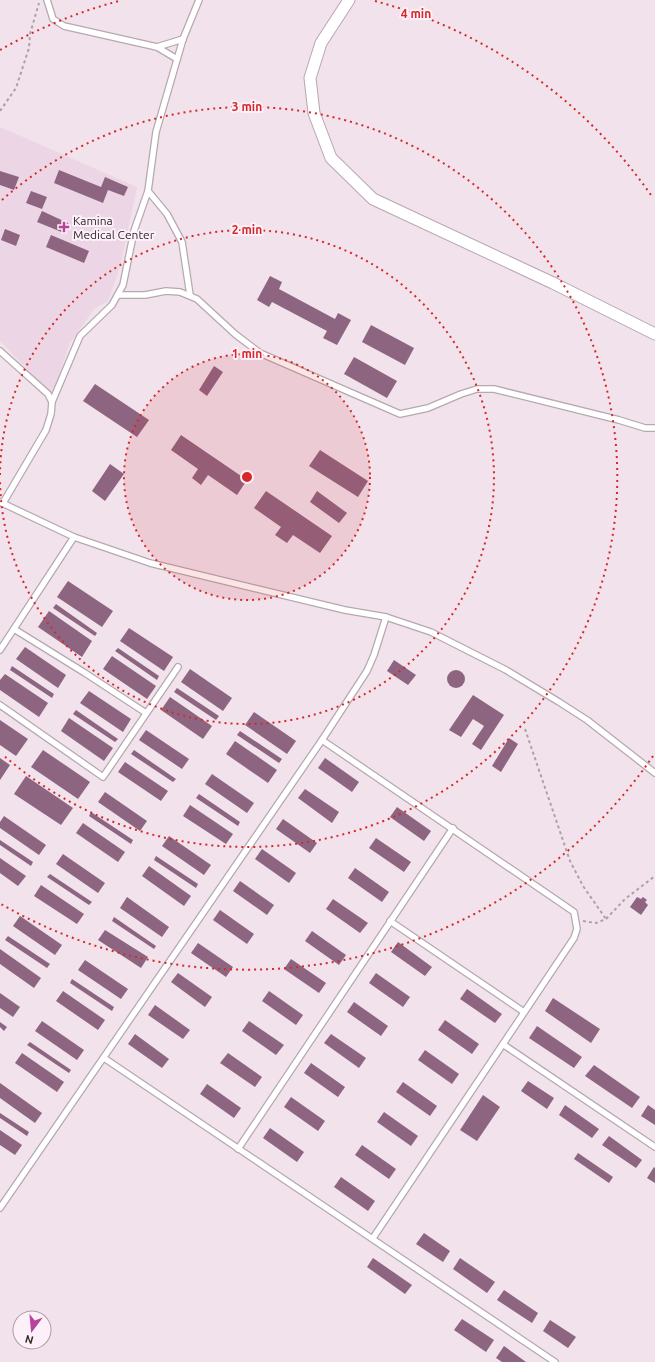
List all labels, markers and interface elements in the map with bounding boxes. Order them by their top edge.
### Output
text: 4 min [401,7,431,20]
text: 3 min [232,100,262,113]
place label: Kamina Medical Center [73,214,155,241]
marker: Kamina Medical Center [58,221,70,233]
text: 2 min [232,223,262,236]
text: 1 min [232,347,262,360]
centre of rings [240,470,254,484]
north arrow [12,1310,52,1350]
text: N [24,1333,35,1347]

